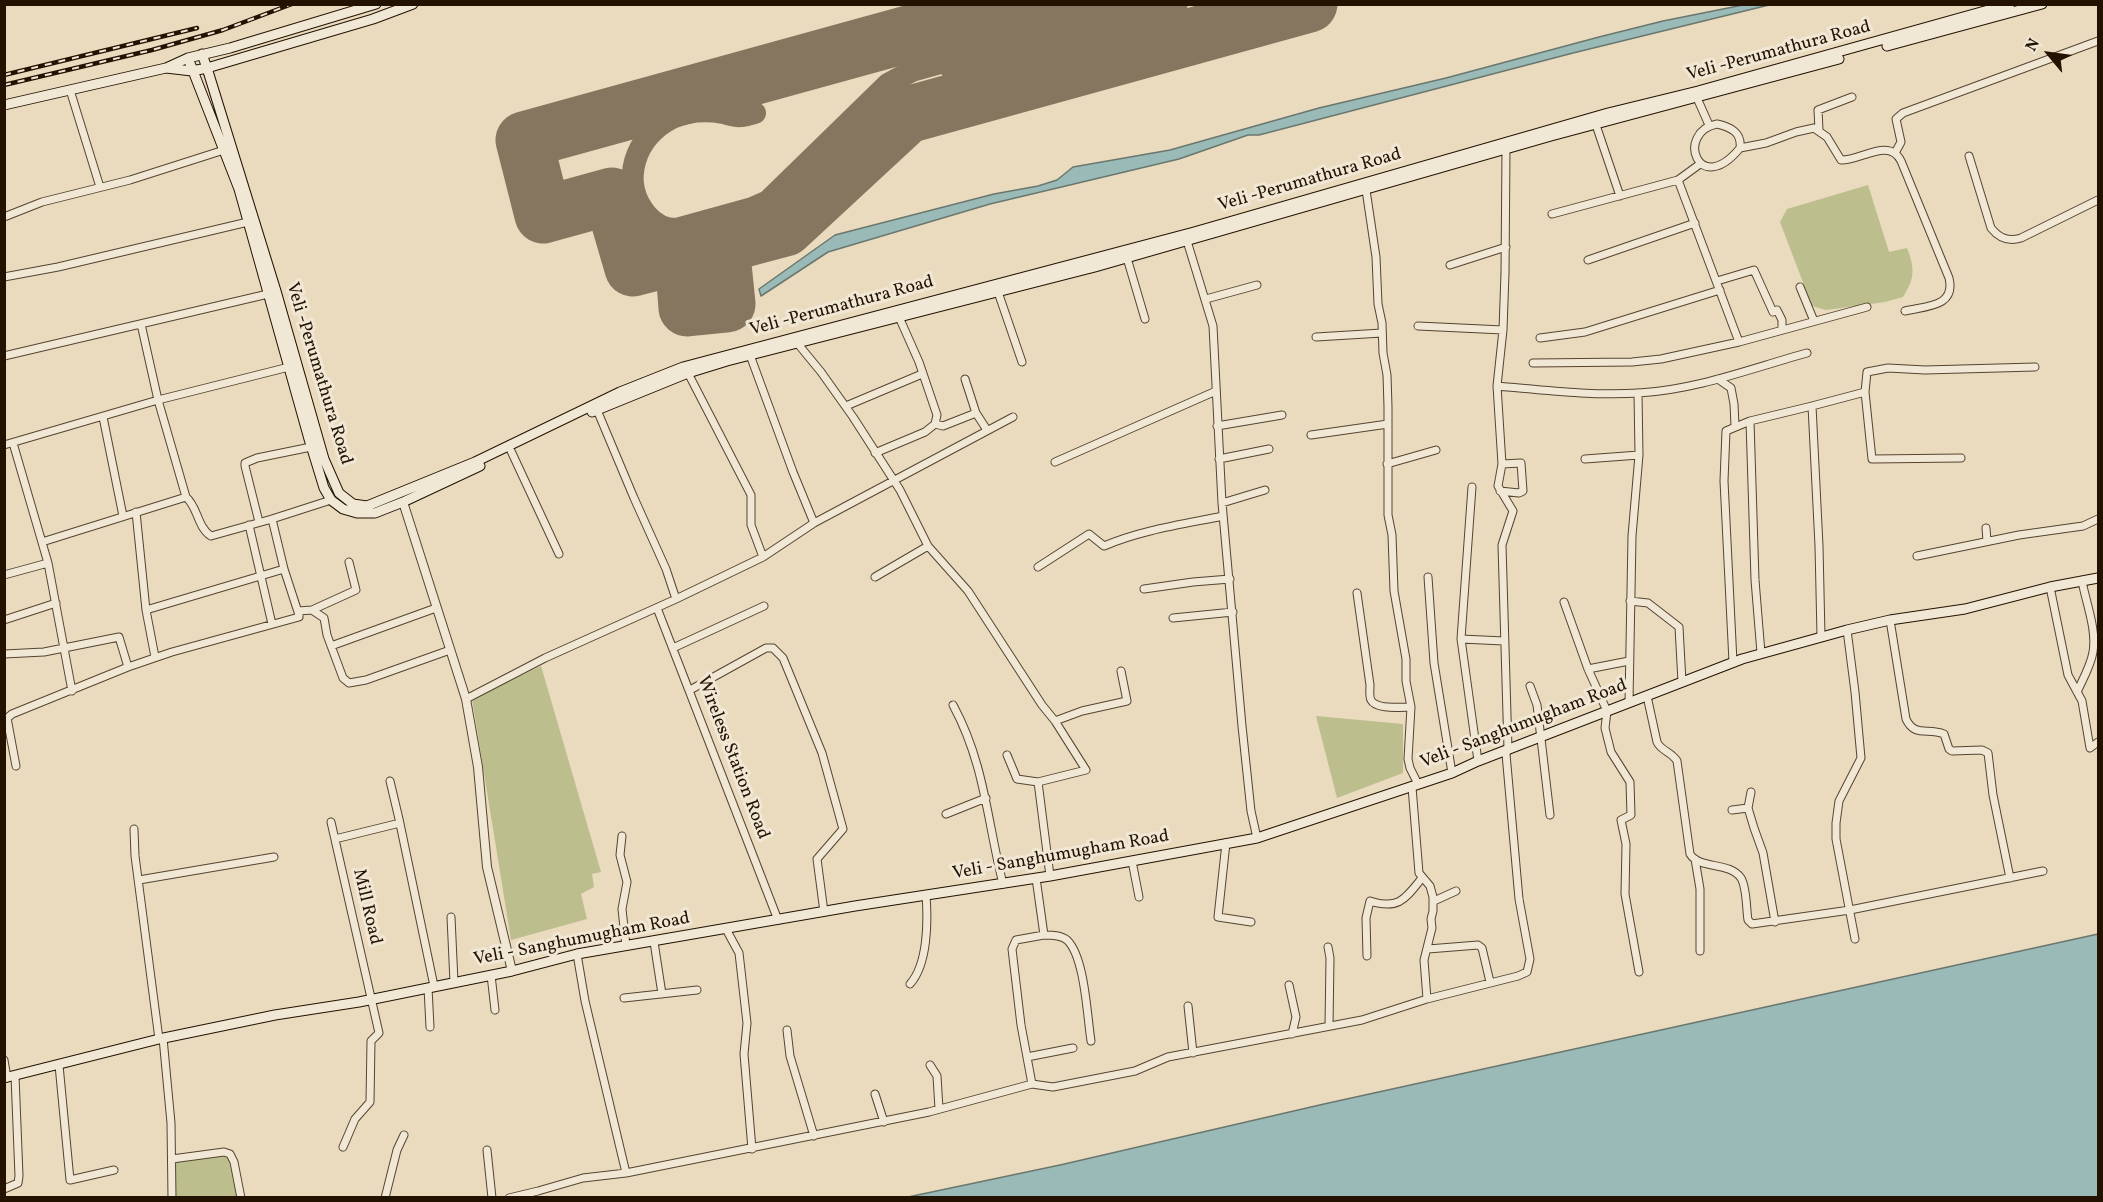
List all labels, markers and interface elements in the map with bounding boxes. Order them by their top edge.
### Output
street label: Veli -Perumathura Road [1685,17,1873,87]
north arrow [2019,24,2079,84]
text: N [2021,35,2046,56]
street label: Veli -Perumathura Road [1216,145,1404,217]
street label: Veli -Perumathura Road [748,272,936,342]
street label: Veli -Perumathura Road [280,280,356,468]
street label: Wireless Station Road [691,673,773,843]
street label: Veli - Sanghumugham Road [1418,676,1630,774]
street label: Veli - Sanghumugham Road [951,826,1171,886]
street label: Mill Road [347,867,385,947]
street label: Veli - Sanghumugham Road [472,908,692,972]

